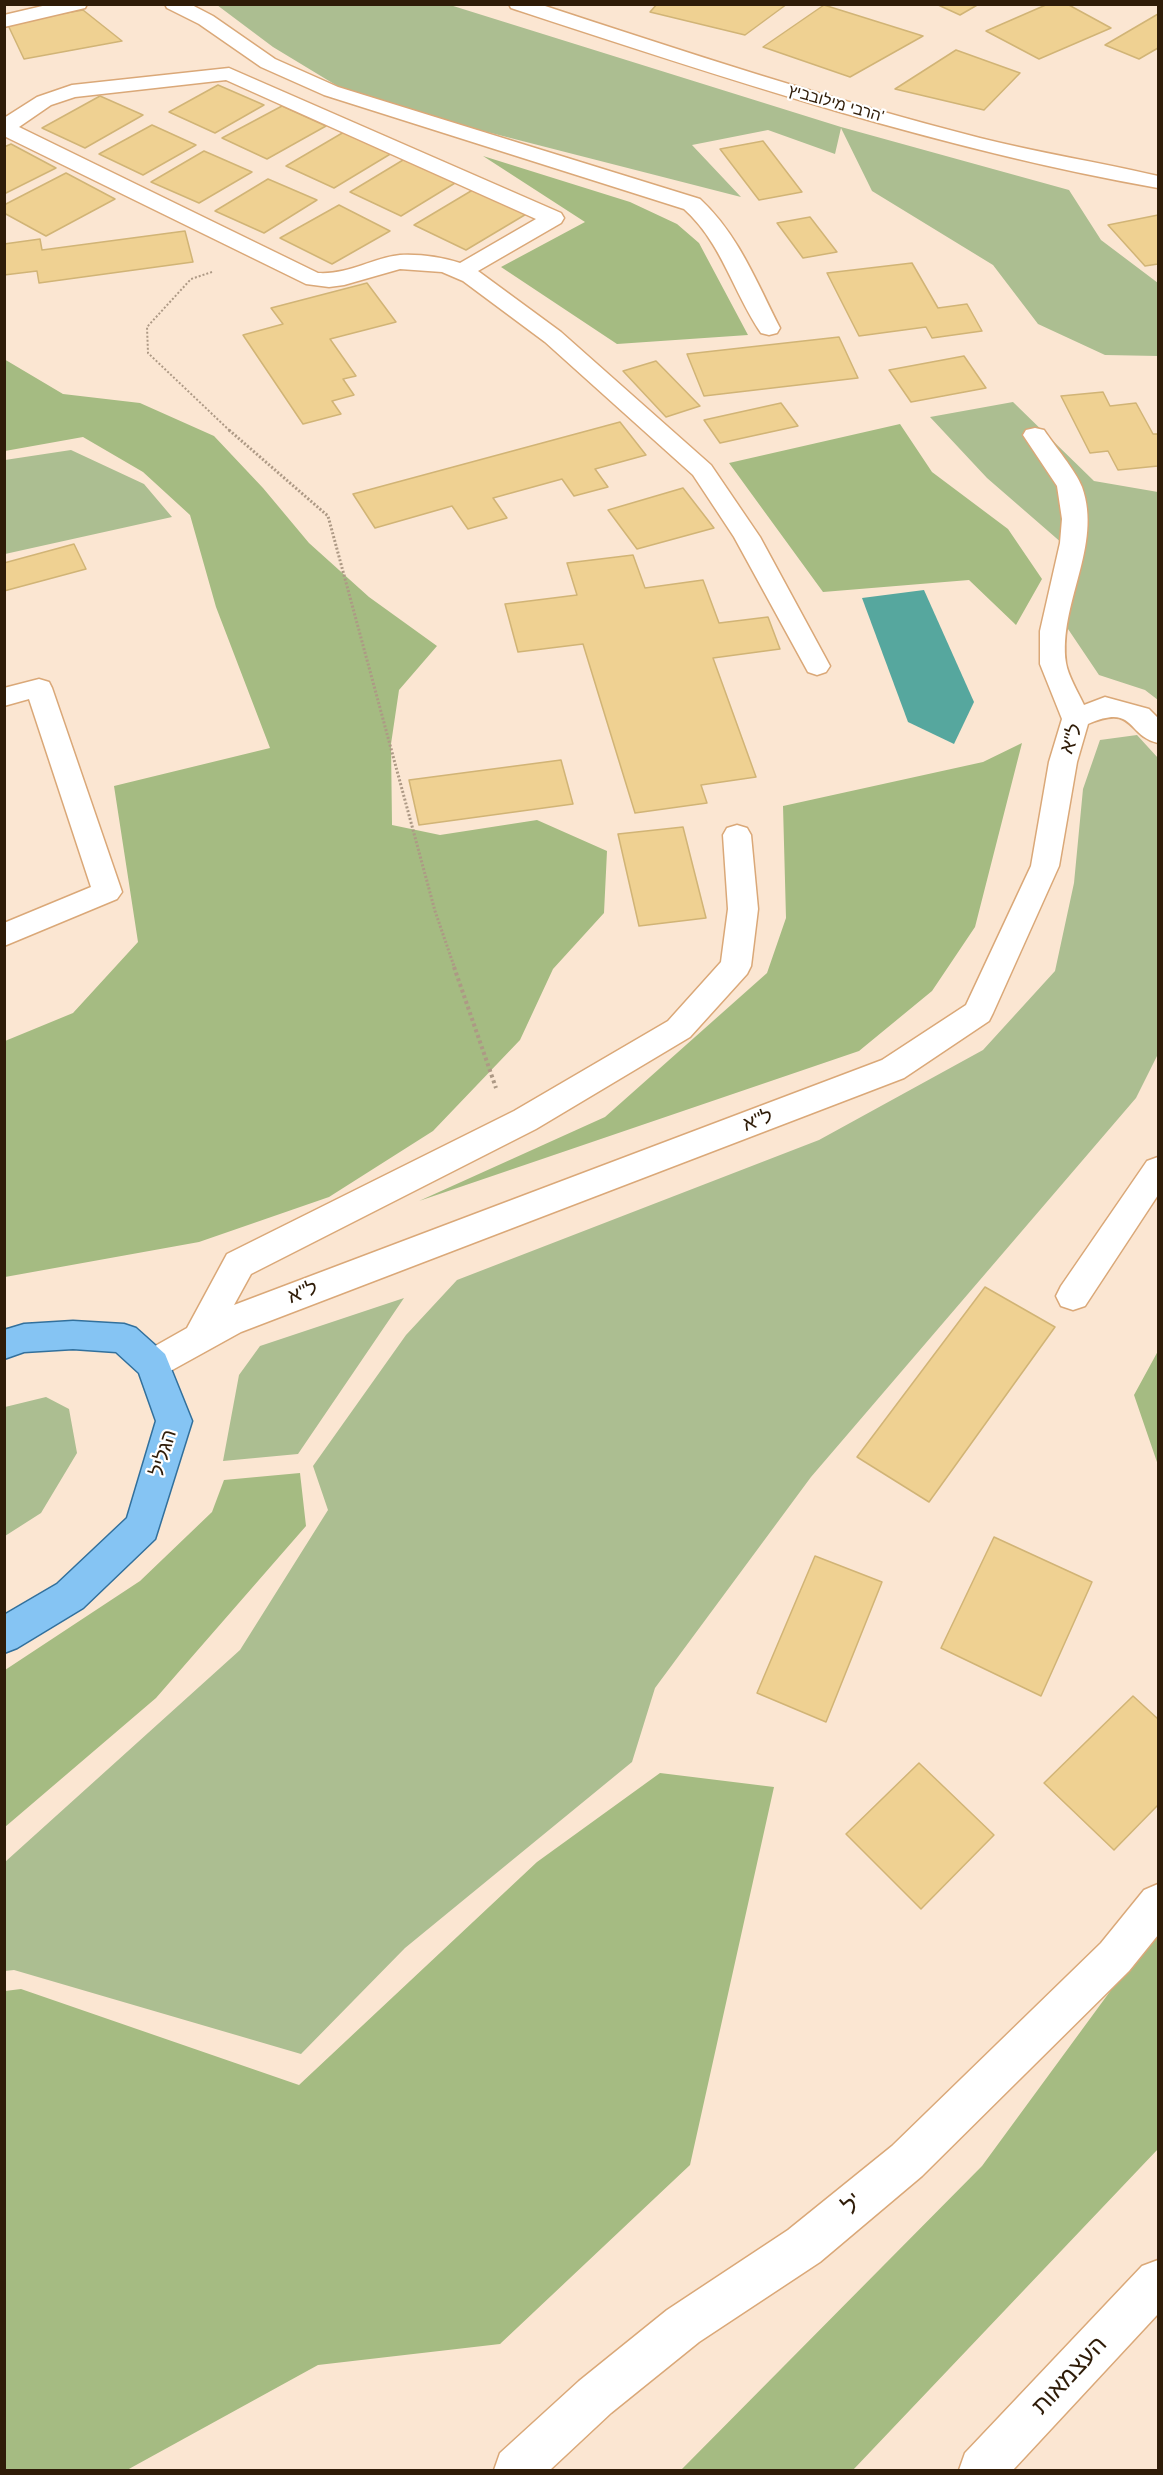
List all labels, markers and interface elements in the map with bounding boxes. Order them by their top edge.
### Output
street label: הרבי מילובביץ' [786,81,886,127]
street label: ל"א [1055,720,1089,758]
street label: ל"א [740,1105,776,1137]
street label: ל"א [285,1276,321,1310]
street label: הגליל [146,1427,182,1479]
street label: ל' [837,2188,869,2222]
street label: העצמאות [1027,2331,1113,2421]

